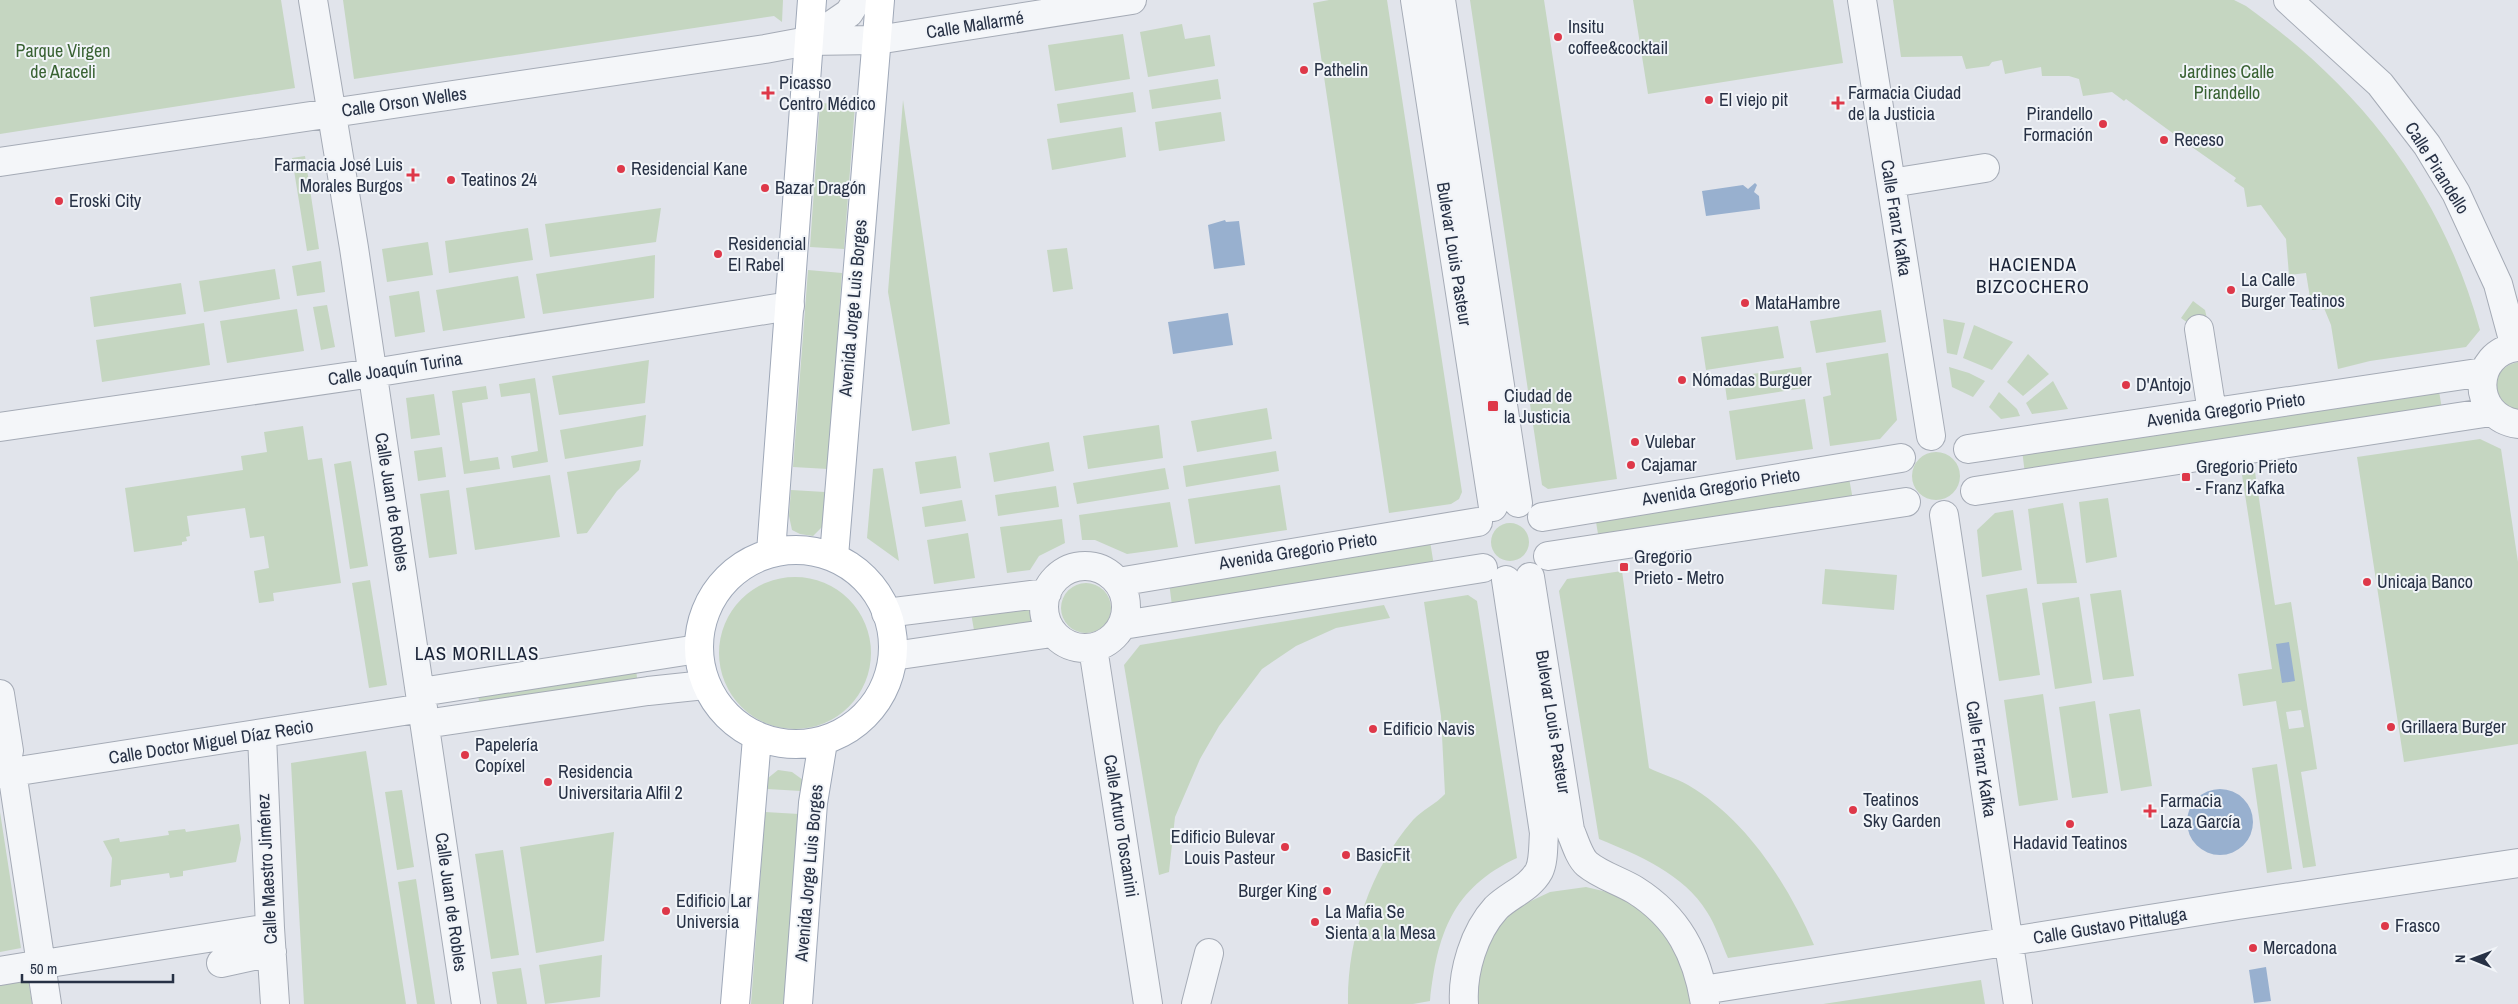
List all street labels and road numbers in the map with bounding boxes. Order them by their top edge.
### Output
street label: Calle Mallarmé [924,4,1025,45]
street label: Calle Orson Welles [340,80,468,123]
street label: Calle Pirandello [2399,117,2476,219]
street label: Calle Franz Kafka [1875,158,1918,278]
street label: Bulevar Louis Pasteur [1431,180,1478,328]
street label: Avenida Jorge Luis Borges [832,218,873,399]
street label: Calle Joaquín Turina [326,346,464,391]
street label: Avenida Gregorio Prieto [2144,386,2307,433]
street label: Calle Juan de Robles [369,431,416,573]
street label: Avenida Gregorio Prieto [1639,462,1802,512]
street label: Avenida Gregorio Prieto [1216,526,1379,576]
street label: Bulevar Louis Pasteur [1530,648,1577,796]
street label: Calle Franz Kafka [1960,699,2003,819]
street label: Calle Doctor Miguel Díaz Recio [107,713,315,770]
street label: Calle Arturo Toscanini [1098,753,1145,899]
street label: Avenida Jorge Luis Borges [788,783,829,964]
street label: Calle Maestro Jiménez [250,793,283,945]
street label: Calle Juan de Robles [429,831,474,973]
street label: Calle Gustavo Pittaluga [2031,901,2188,950]

